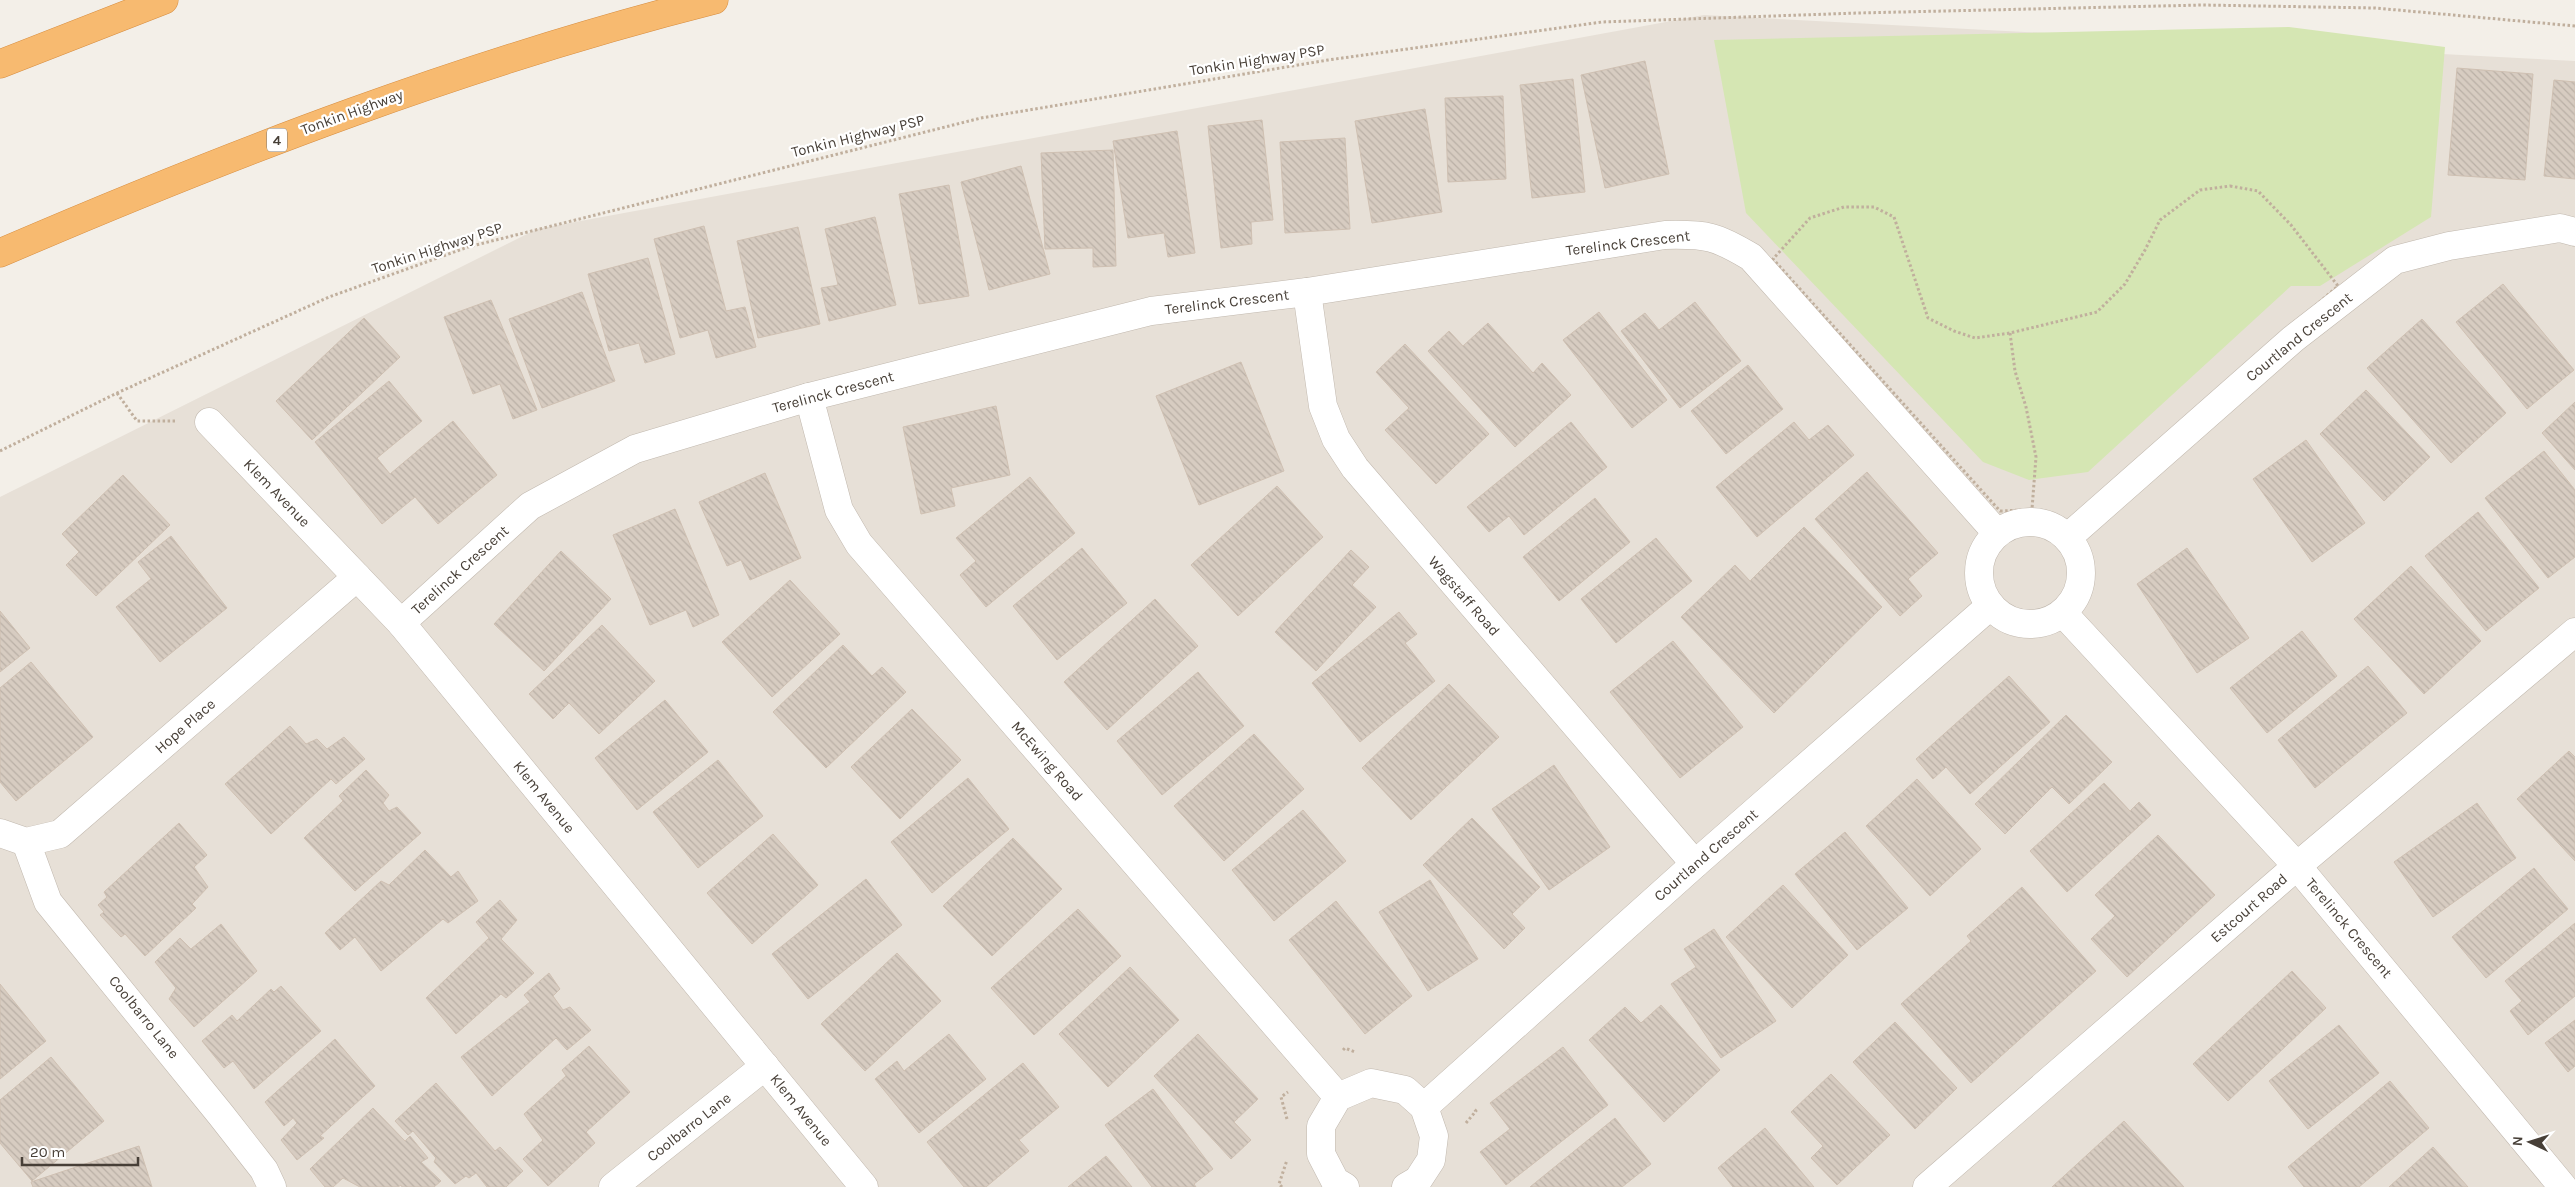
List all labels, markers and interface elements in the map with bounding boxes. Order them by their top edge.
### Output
street label: Tonkin Highway PSP [1188,40,1326,80]
street label: Tonkin Highway [299,85,405,139]
street label: Tonkin Highway PSP [790,111,926,161]
road number: 4 [267,128,287,152]
street label: Tonkin Highway PSP [369,218,505,278]
street label: Terelinck Crescent [1565,226,1691,260]
street label: Terelinck Crescent [1164,285,1290,319]
street label: Courtland Crescent [2242,288,2356,385]
street label: Terelinck Crescent [770,367,896,417]
street label: Klem Avenue [240,455,314,531]
street label: Terelinck Crescent [408,521,513,619]
street label: Wagstaff Road [1424,552,1504,640]
street label: Hope Place [151,695,219,757]
street label: McEwing Road [1007,717,1087,805]
street label: Klem Avenue [509,757,579,837]
street label: Courtland Crescent [1650,805,1762,905]
street label: Estcourt Road [2207,870,2291,946]
street label: Terelinck Crescent [2302,874,2396,982]
street label: Coolbarro Lane [105,972,183,1062]
street label: Klem Avenue [766,1070,836,1150]
street label: Coolbarro Lane [643,1089,735,1165]
north arrow [2505,1117,2555,1167]
scale bar [22,1134,139,1166]
text: N [2509,1136,2526,1147]
text: 20 m [30,1143,65,1161]

